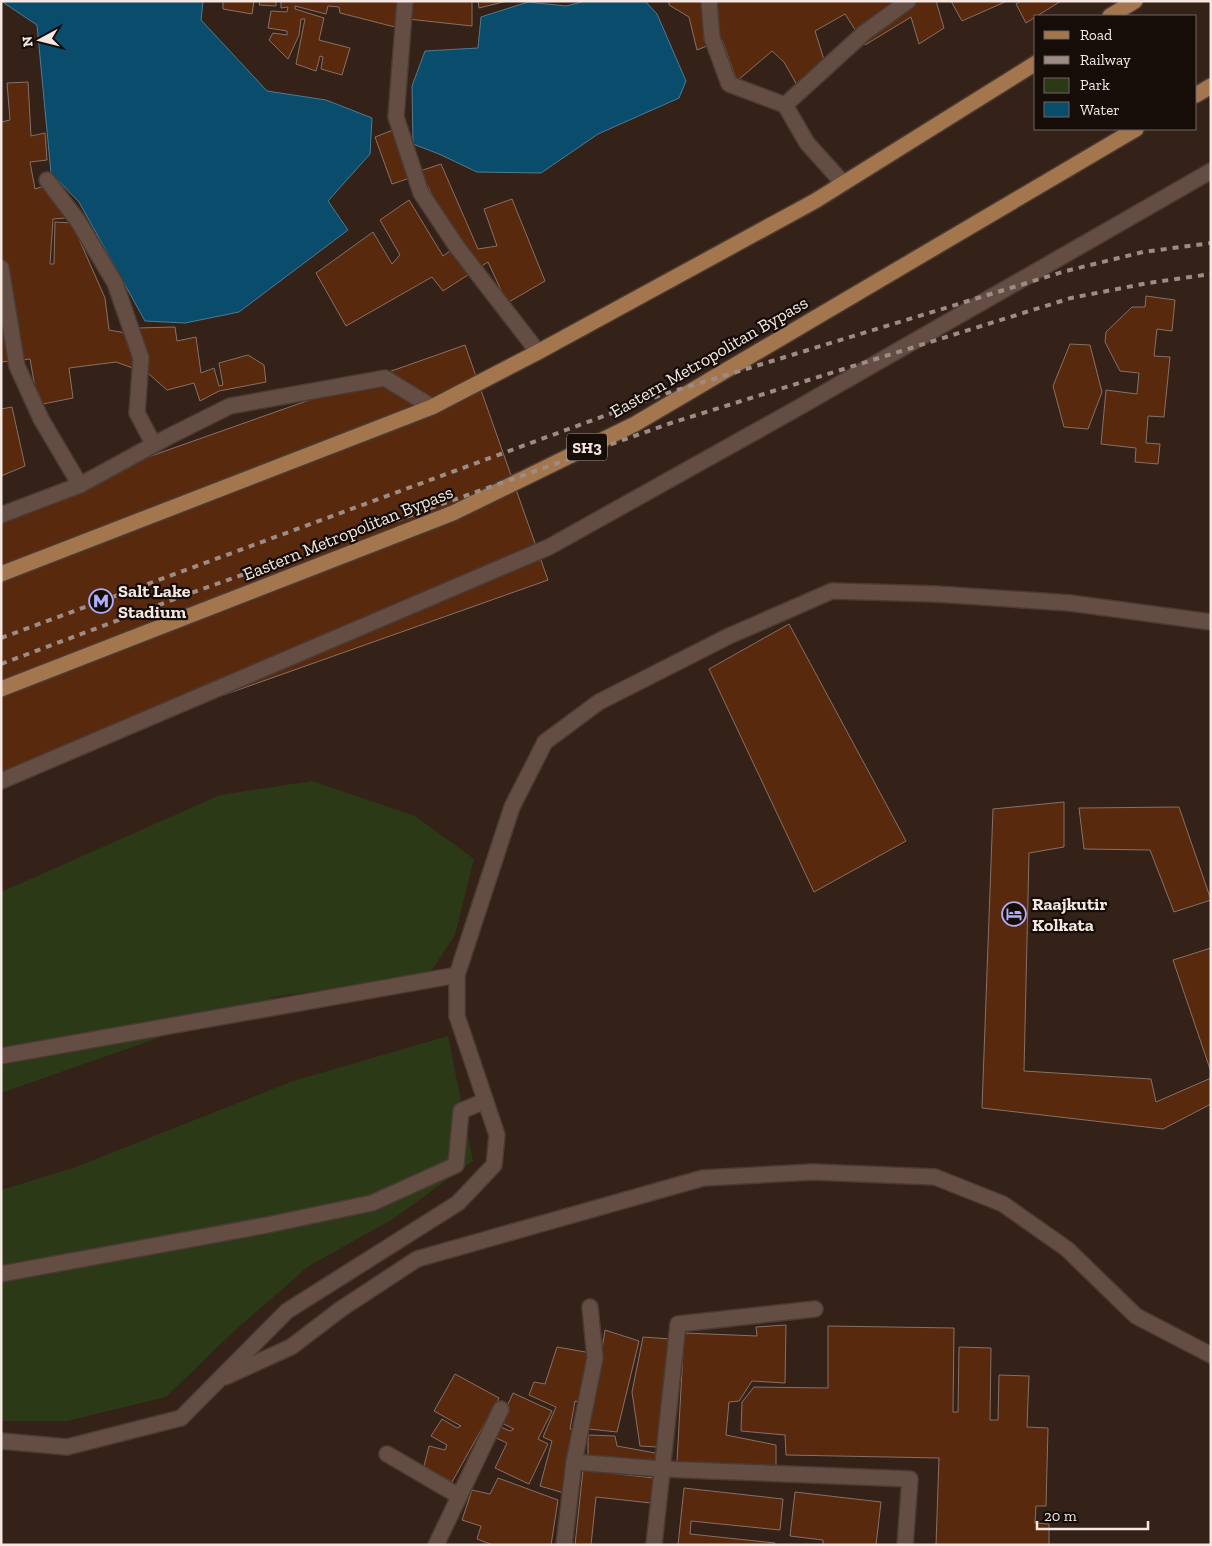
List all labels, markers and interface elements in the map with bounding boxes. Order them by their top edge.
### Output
north arrow [15,15,65,65]
legend [1034,15,1197,130]
text: Road [1080,26,1113,44]
text: N [18,35,37,48]
text: Railway [1080,51,1131,69]
text: Park [1080,76,1110,94]
text: Water [1080,101,1120,119]
street label: Eastern Metropolitan Bypass [606,291,812,423]
road number: SH3 [567,434,607,461]
street label: Eastern Metropolitan Bypass [240,481,456,585]
place label: Salt Lake Stadium [118,580,191,623]
metro station icon: Salt Lake Stadium [88,588,114,614]
place label: Raajkutir Kolkata [1032,893,1107,936]
hotel icon: Raajkutir Kolkata [1001,901,1027,927]
scale bar [1037,1498,1148,1530]
text: 20 m [1044,1507,1077,1525]

